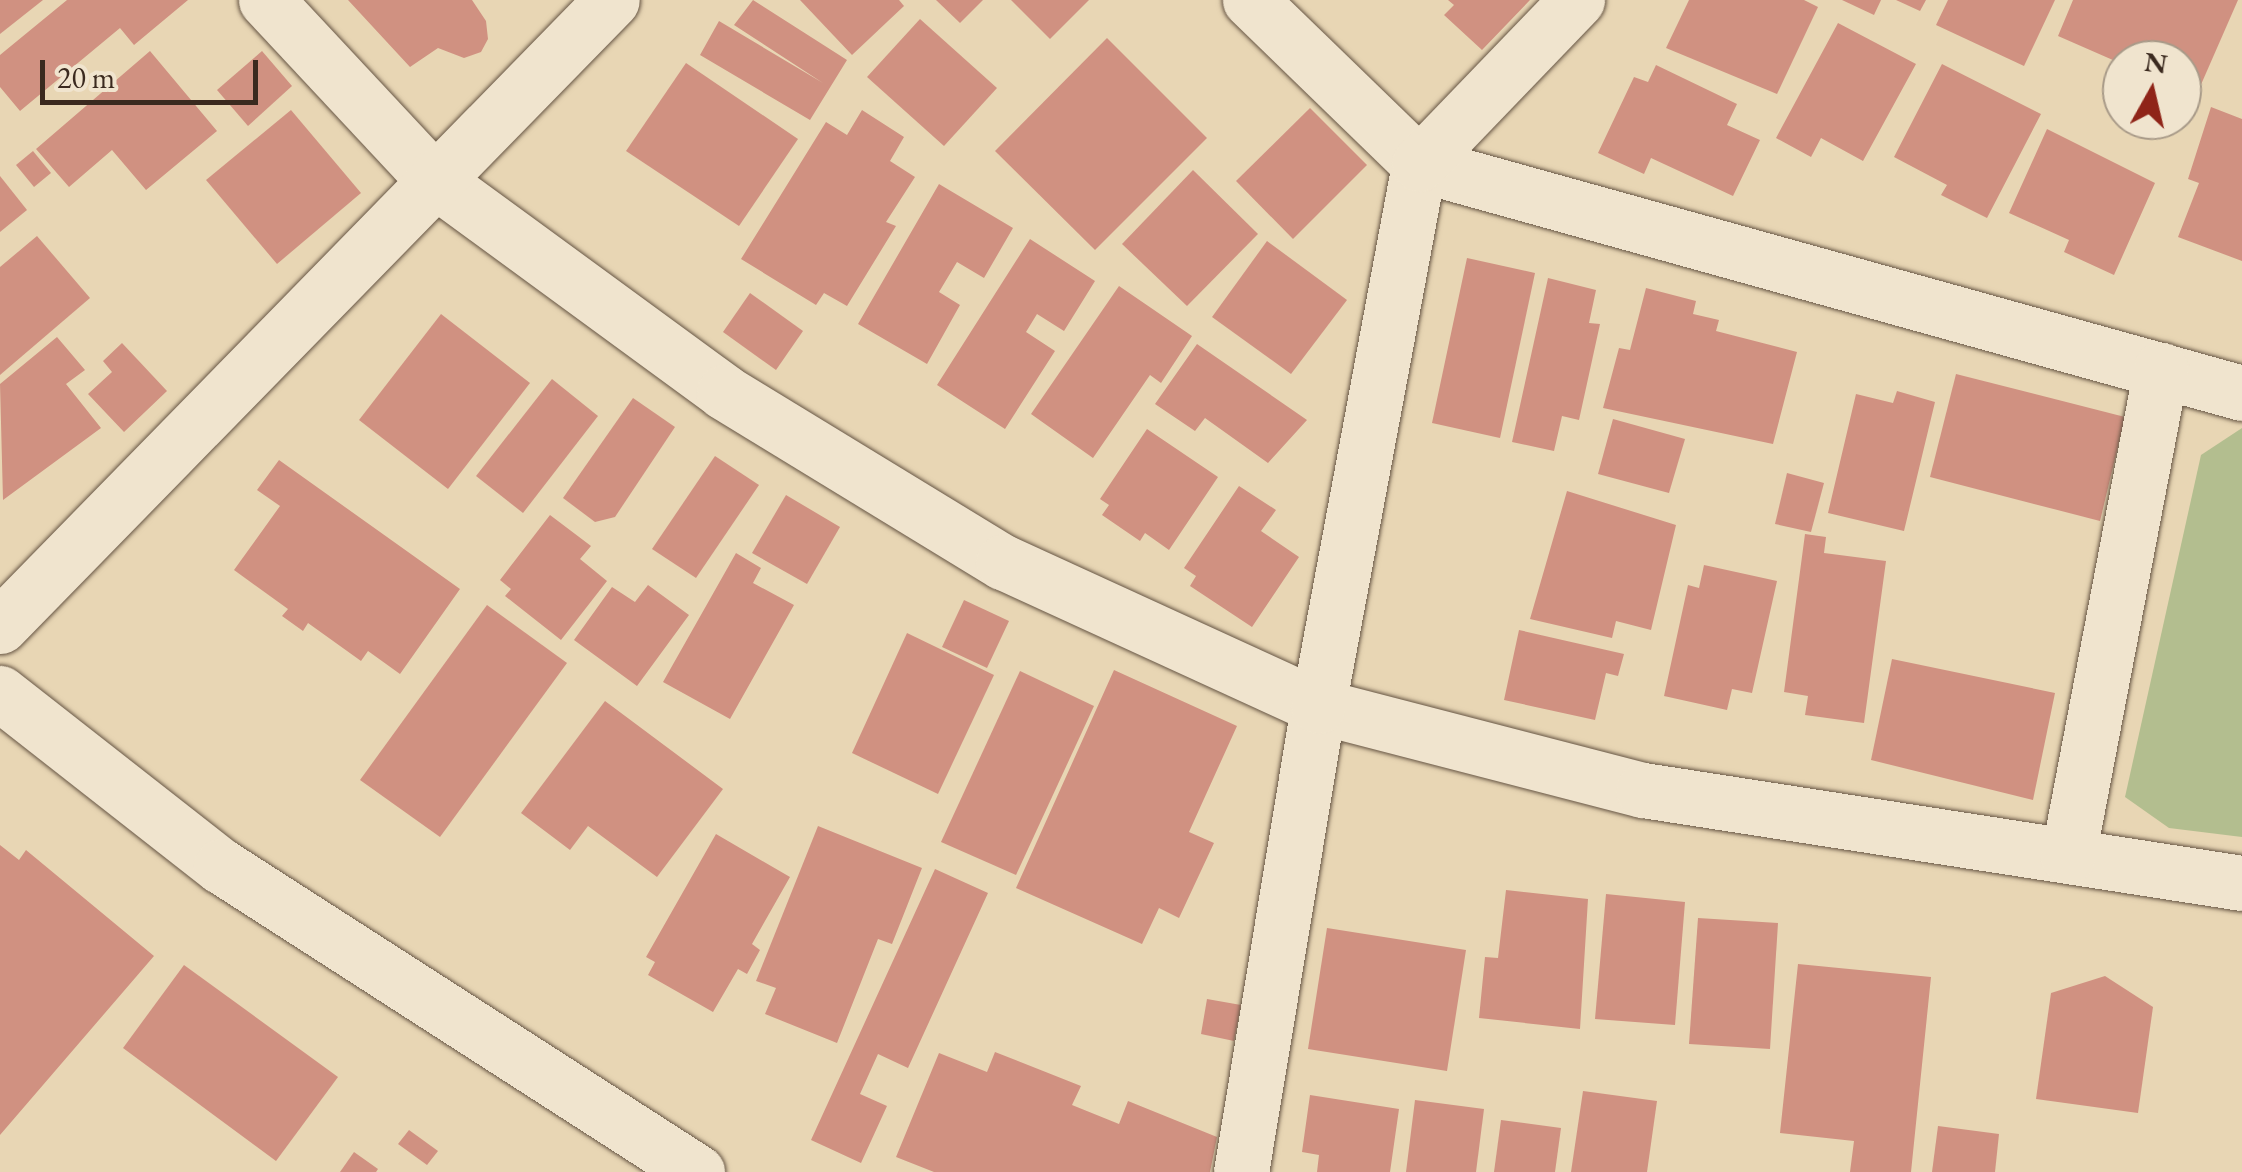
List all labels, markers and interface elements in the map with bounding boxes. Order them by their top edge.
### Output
scale bar [45,40,262,102]
north arrow [2102,40,2202,140]
text: N [2142,43,2170,82]
text: 20 m [57,58,115,97]

